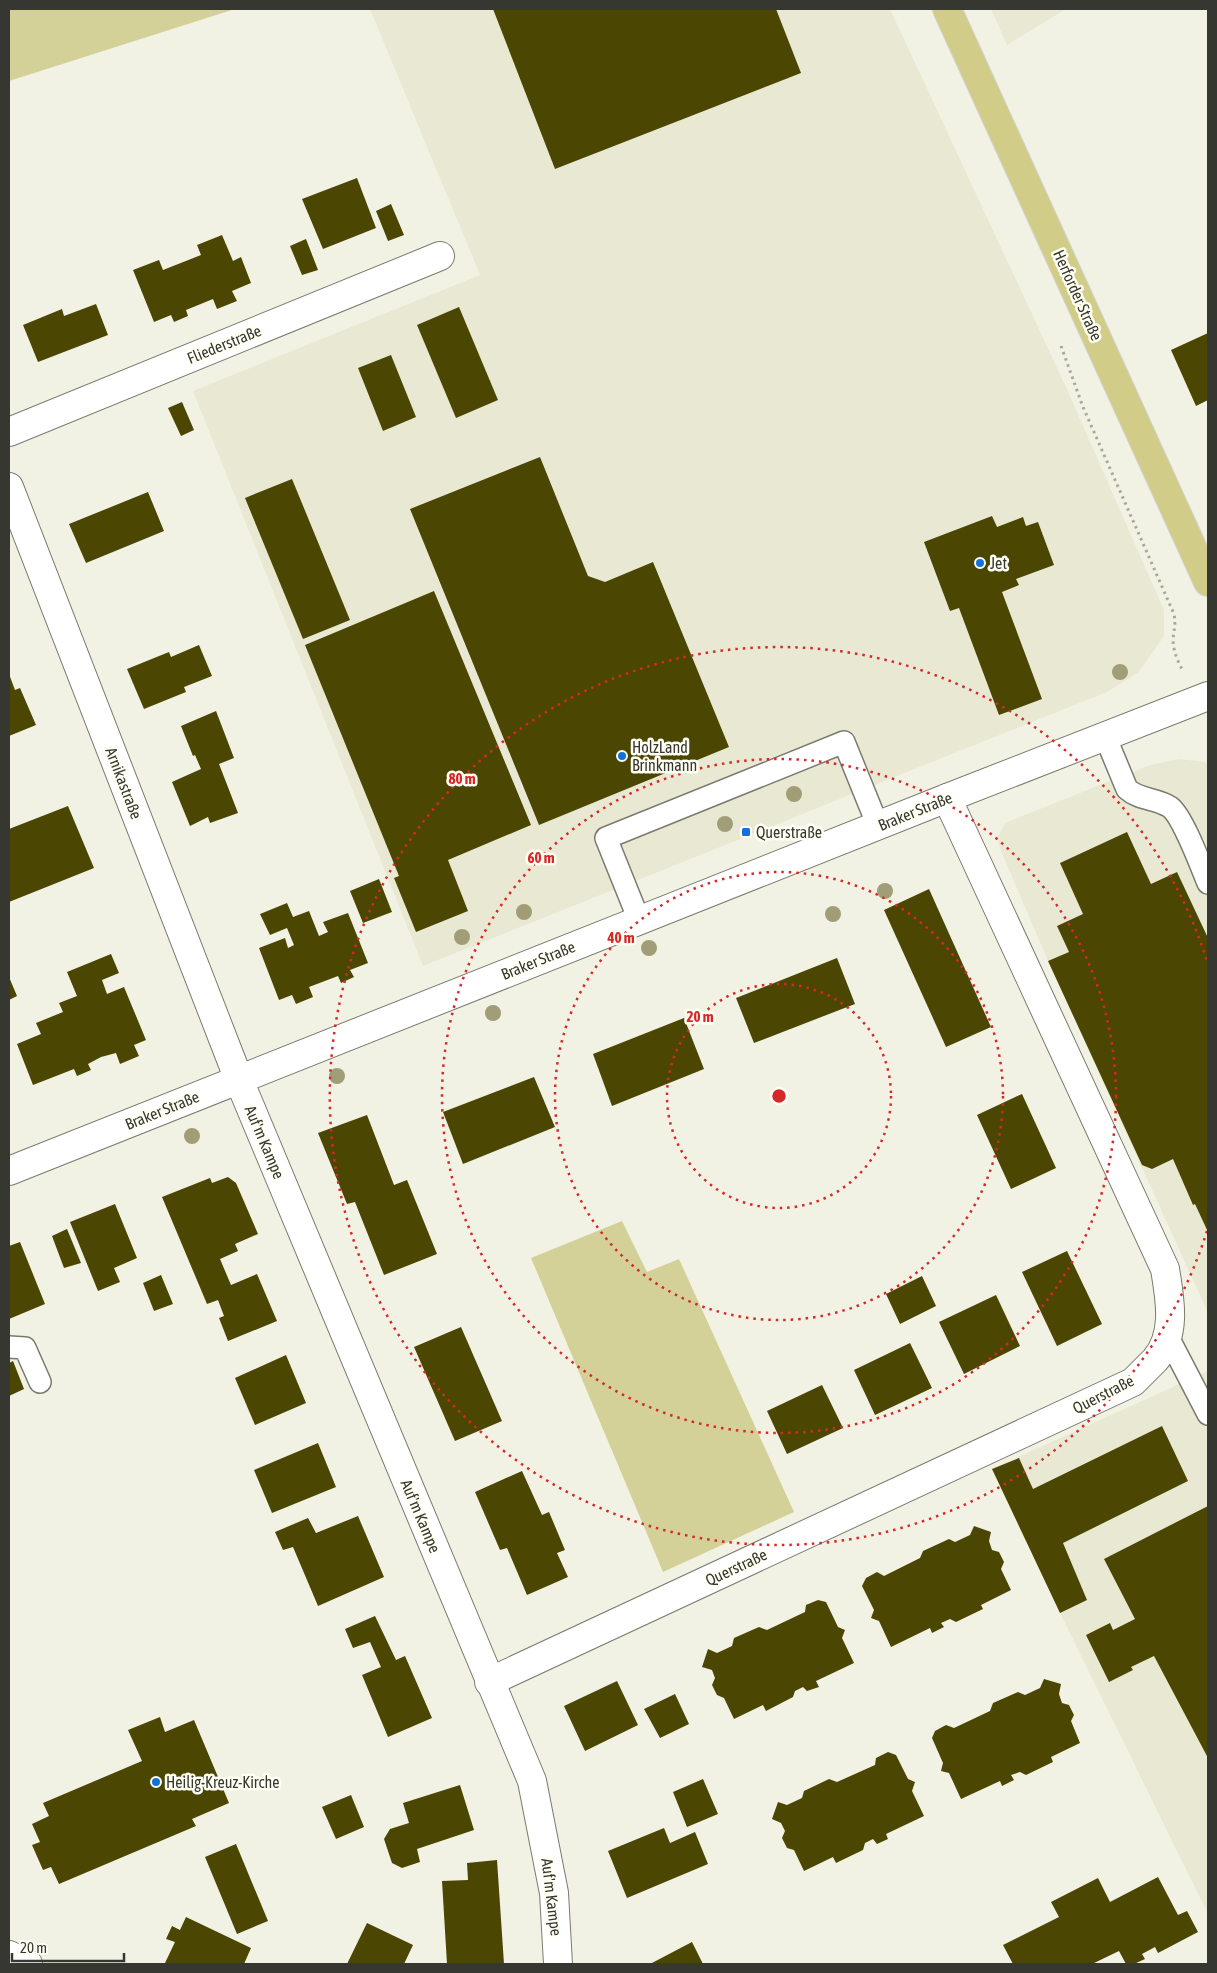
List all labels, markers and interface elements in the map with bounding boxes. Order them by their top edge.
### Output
street label: Herforder Straße [1050,247,1106,343]
street label: Fliederstraße [184,321,264,367]
place label: Jet [990,554,1007,572]
marker: Jet [974,557,986,569]
place label: HolzLand Brinkmann [632,738,697,774]
street label: Arnikastraße [102,745,146,821]
marker: HolzLand Brinkmann [616,750,628,762]
text: 80 m [449,770,476,787]
street label: Braker Straße [875,788,955,834]
place label: Querstraße [756,823,822,841]
marker: Querstraße [740,826,752,838]
text: 60 m [528,849,555,866]
text: 40 m [607,929,635,946]
street label: Braker Straße [498,937,578,983]
text: 20 m [687,1008,714,1025]
street label: Braker Straße [122,1087,202,1133]
centre of rings [770,1087,788,1105]
street label: Auf'm Kampe [241,1103,289,1182]
street label: Querstraße [1070,1371,1136,1417]
street label: Auf'm Kampe [397,1477,445,1556]
street label: Querstraße [702,1545,770,1589]
place label: Heilig-Kreuz-Kirche [166,1773,280,1792]
marker: Heilig-Kreuz-Kirche [150,1776,162,1788]
street label: Auf'm Kampe [537,1857,566,1937]
scale bar [12,1930,125,1962]
text: 20 m [20,1939,47,1956]

